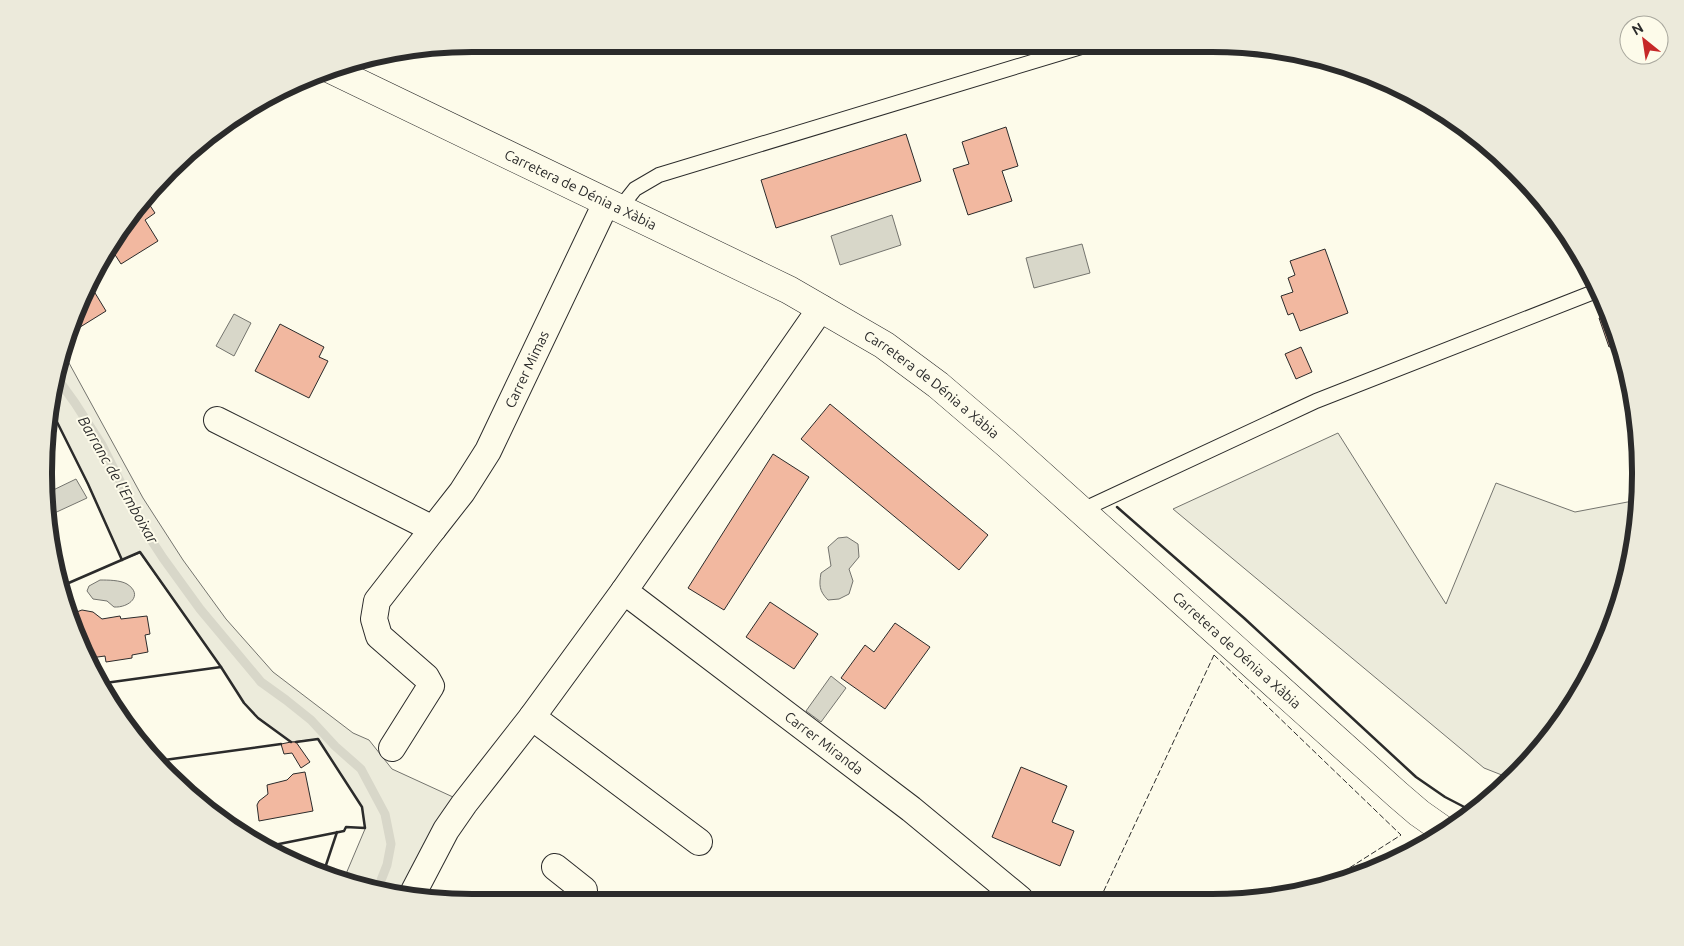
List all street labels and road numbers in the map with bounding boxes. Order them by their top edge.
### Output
street label: Carretera de Dénia a Xàbia [502,146,659,233]
street label: Carretera de Dénia a Xàbia [861,327,1002,442]
street label: Carrer Mimas [502,328,552,410]
street label: Carretera de Dénia a Xàbia [1169,589,1304,712]
street label: Carrer Miranda [782,708,866,778]

